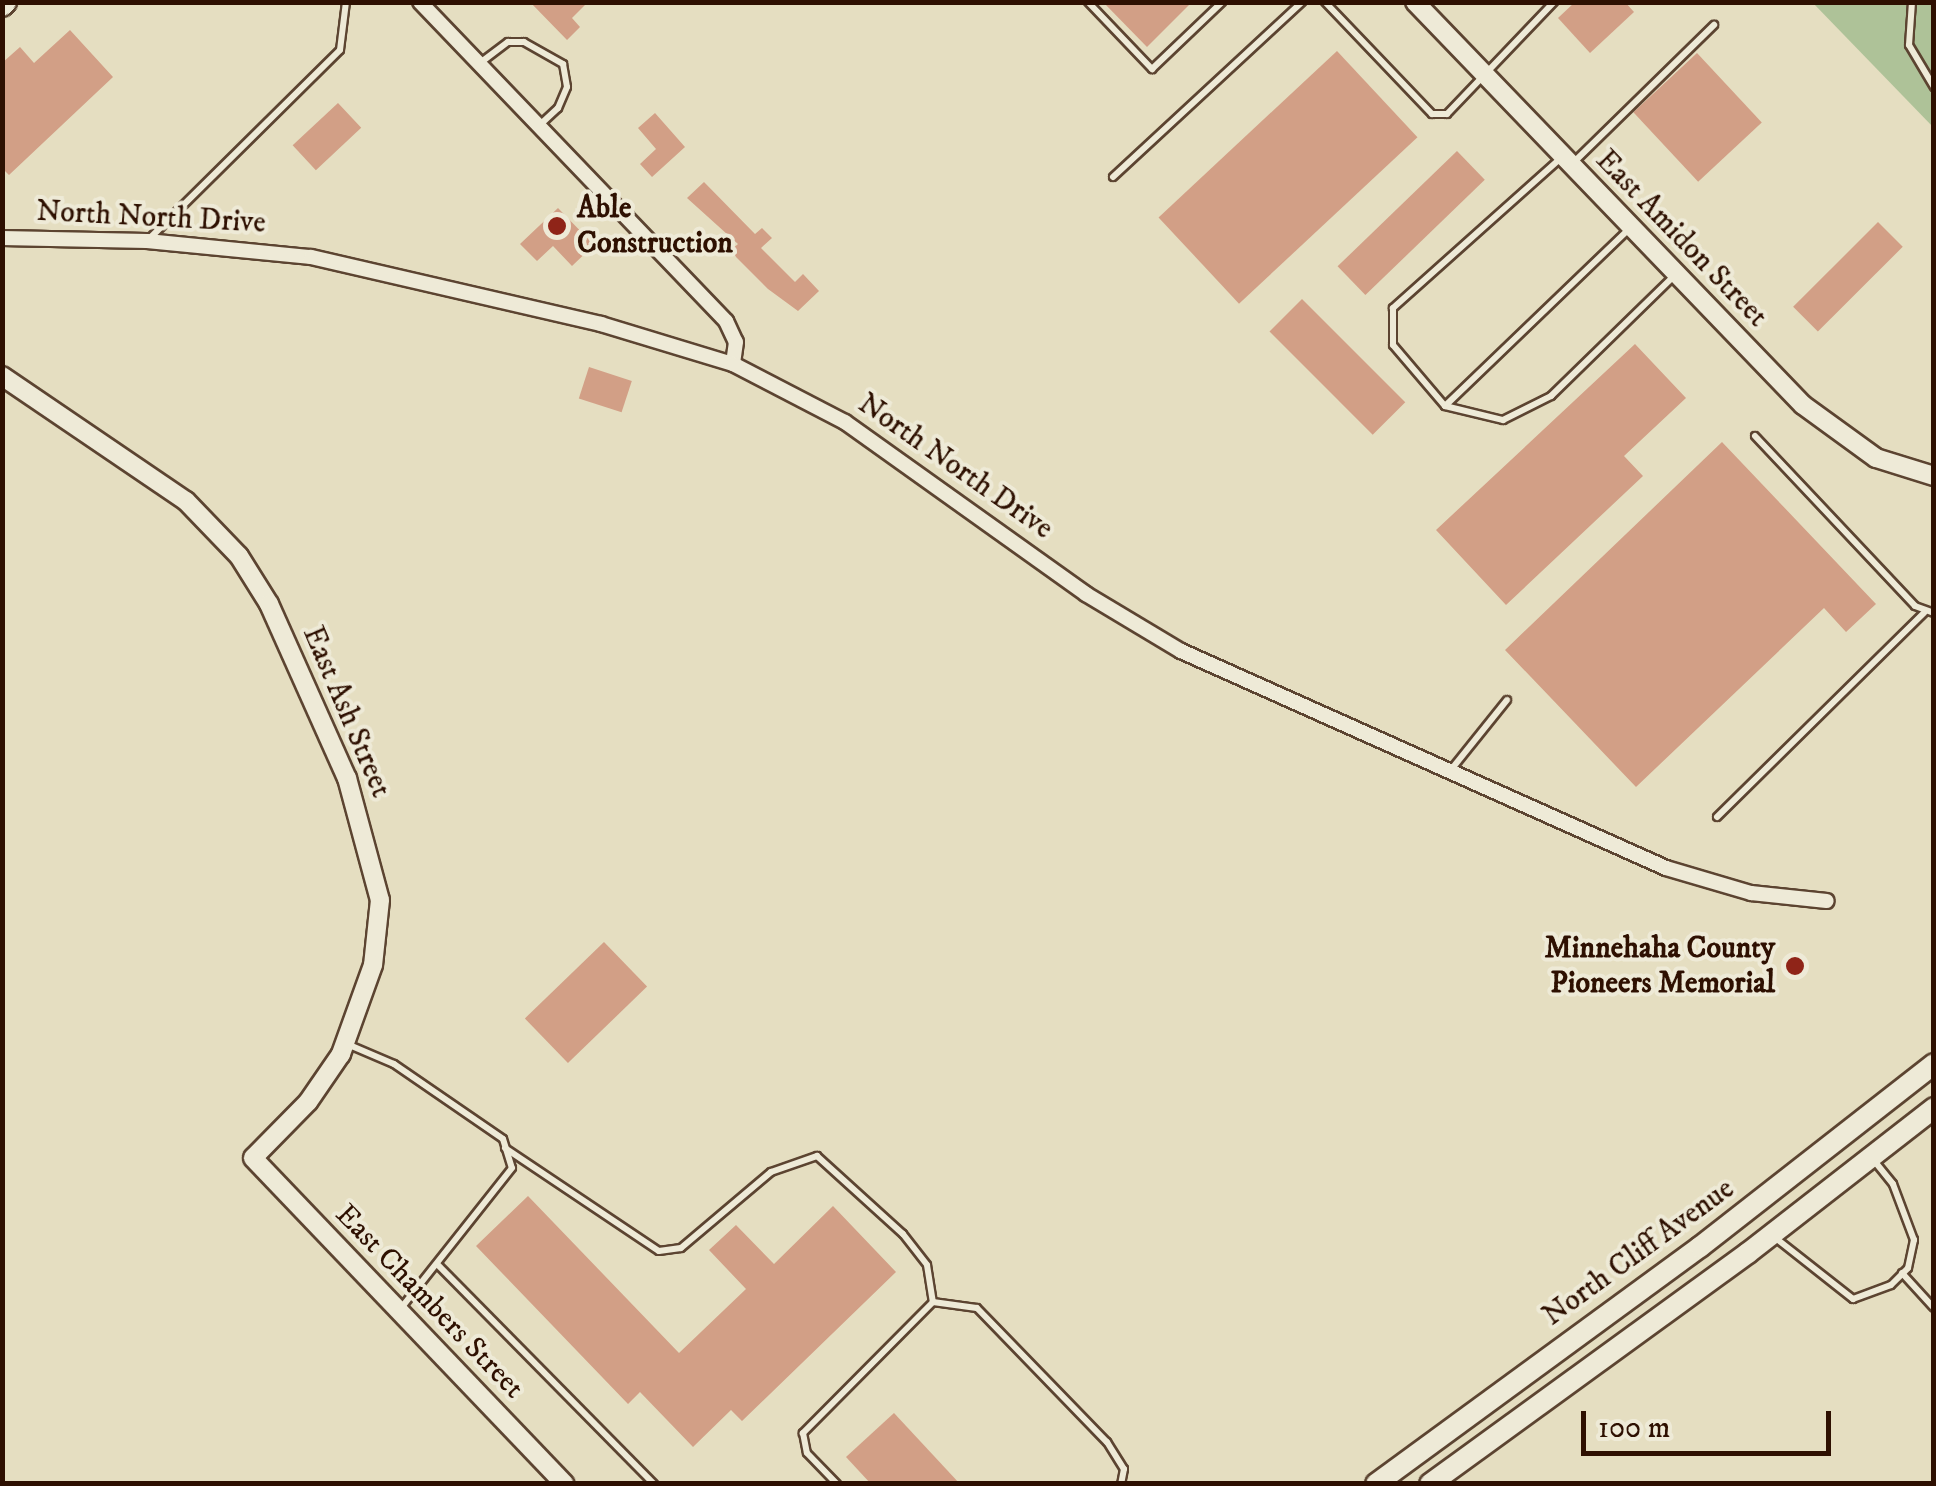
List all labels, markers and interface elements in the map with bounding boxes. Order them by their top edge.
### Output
street label: East Amidon Street [1587,143,1775,335]
place label: Able Construction [577,191,733,262]
street label: North North Drive [35,194,267,242]
marker: Able Construction [546,215,568,237]
street label: North North Drive [851,386,1059,548]
street label: East Ash Street [294,621,398,803]
place label: Minnehaha County Pioneers Memorial [1544,931,1775,1002]
marker: Minnehaha County Pioneers Memorial [1784,955,1806,977]
street label: North Cliff Avenue [1536,1171,1742,1335]
street label: East Chambers Street [327,1197,531,1407]
scale bar [1586,1391,1836,1453]
text: 100 m [1598,1410,1670,1447]

